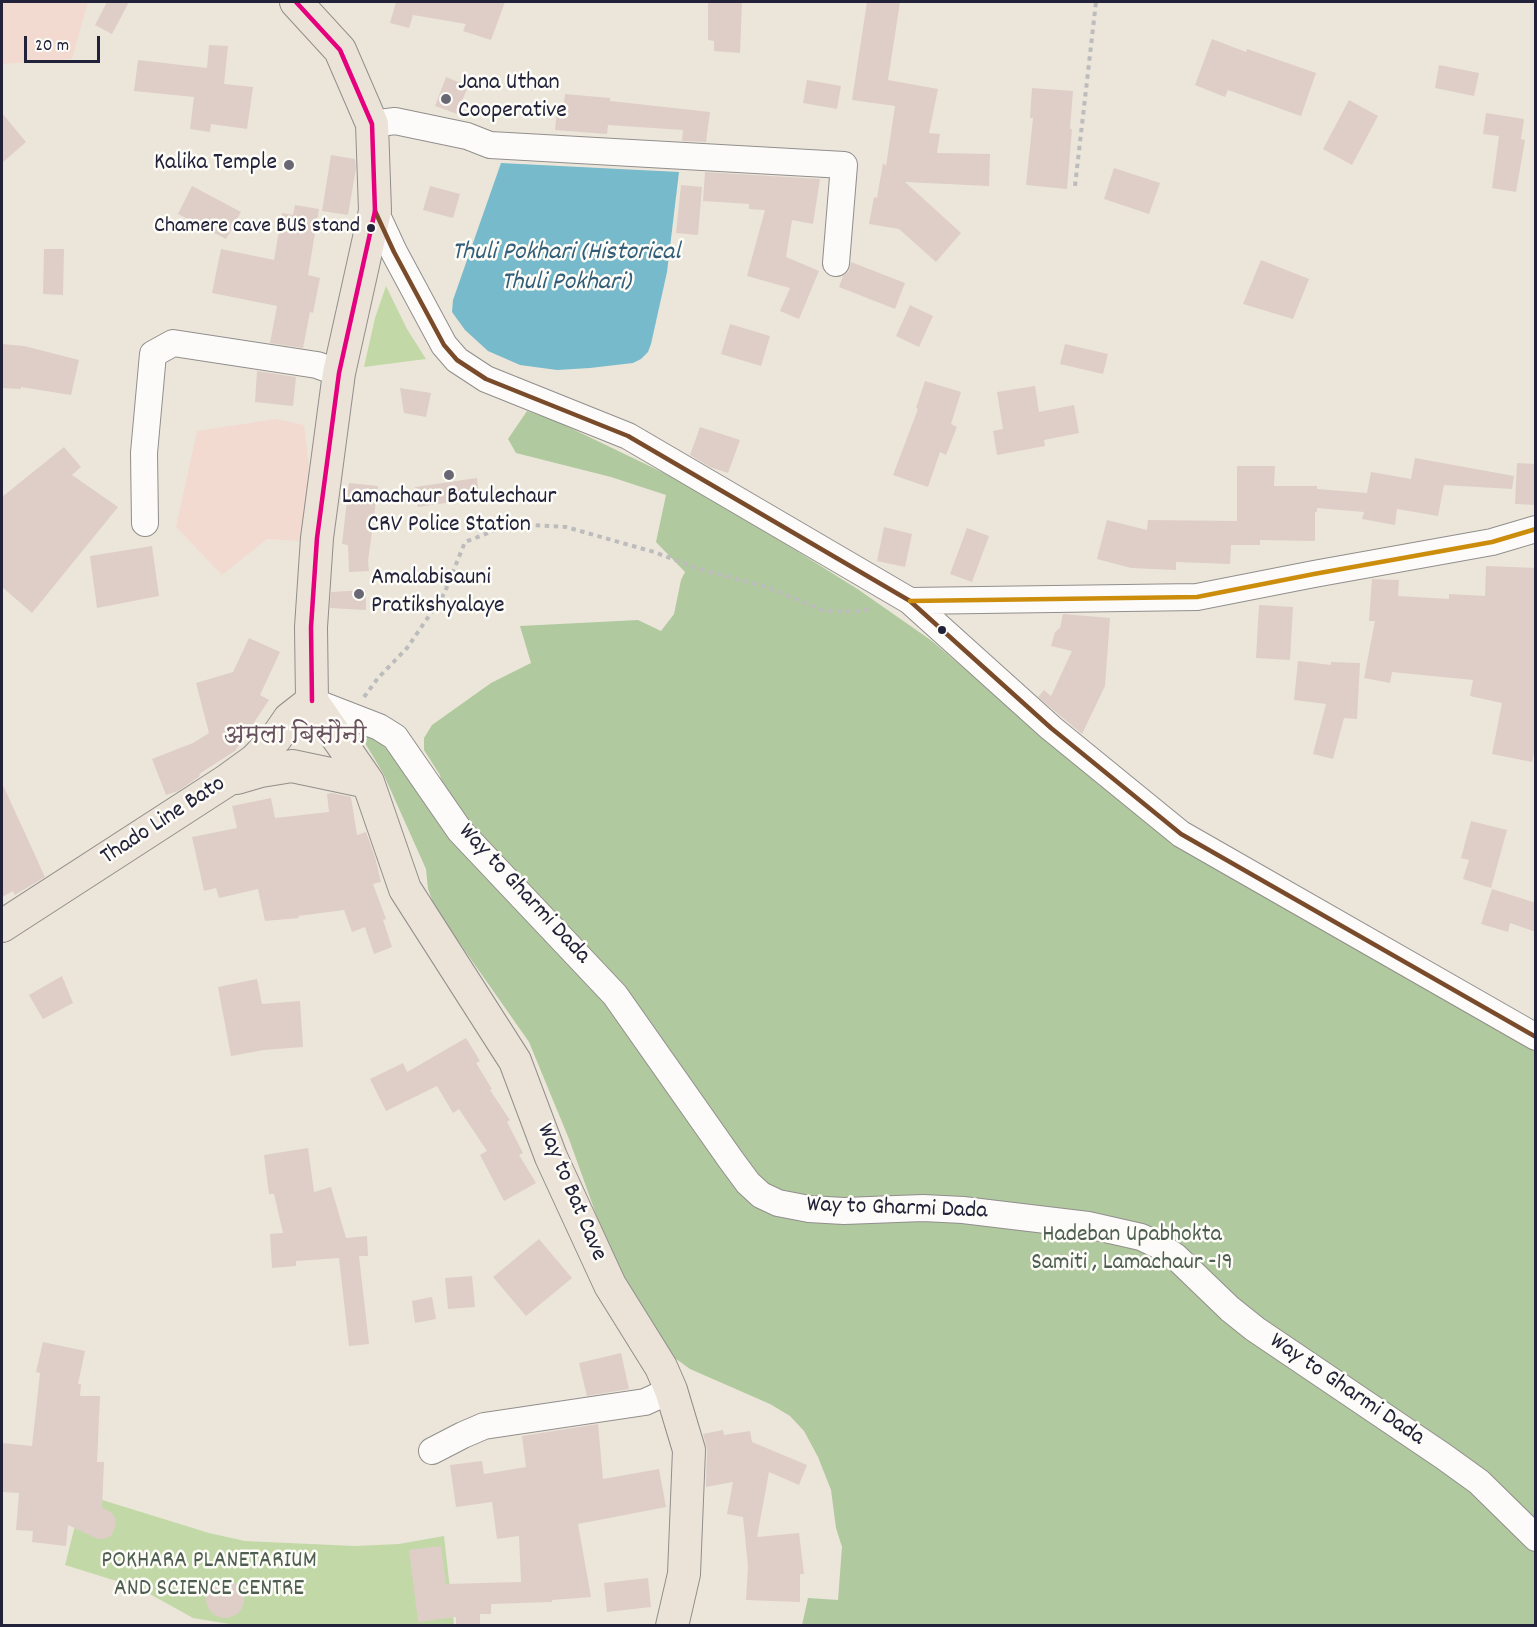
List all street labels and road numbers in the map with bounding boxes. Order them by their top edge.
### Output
street label: Thado Line Bato [96,771,232,873]
street label: Way to Gharmi Dada [451,819,595,971]
street label: Way to Bat Cave [528,1120,612,1266]
street label: Way to Gharmi Dada [806,1192,988,1228]
street label: Way to Gharmi Dada [1263,1328,1429,1454]

